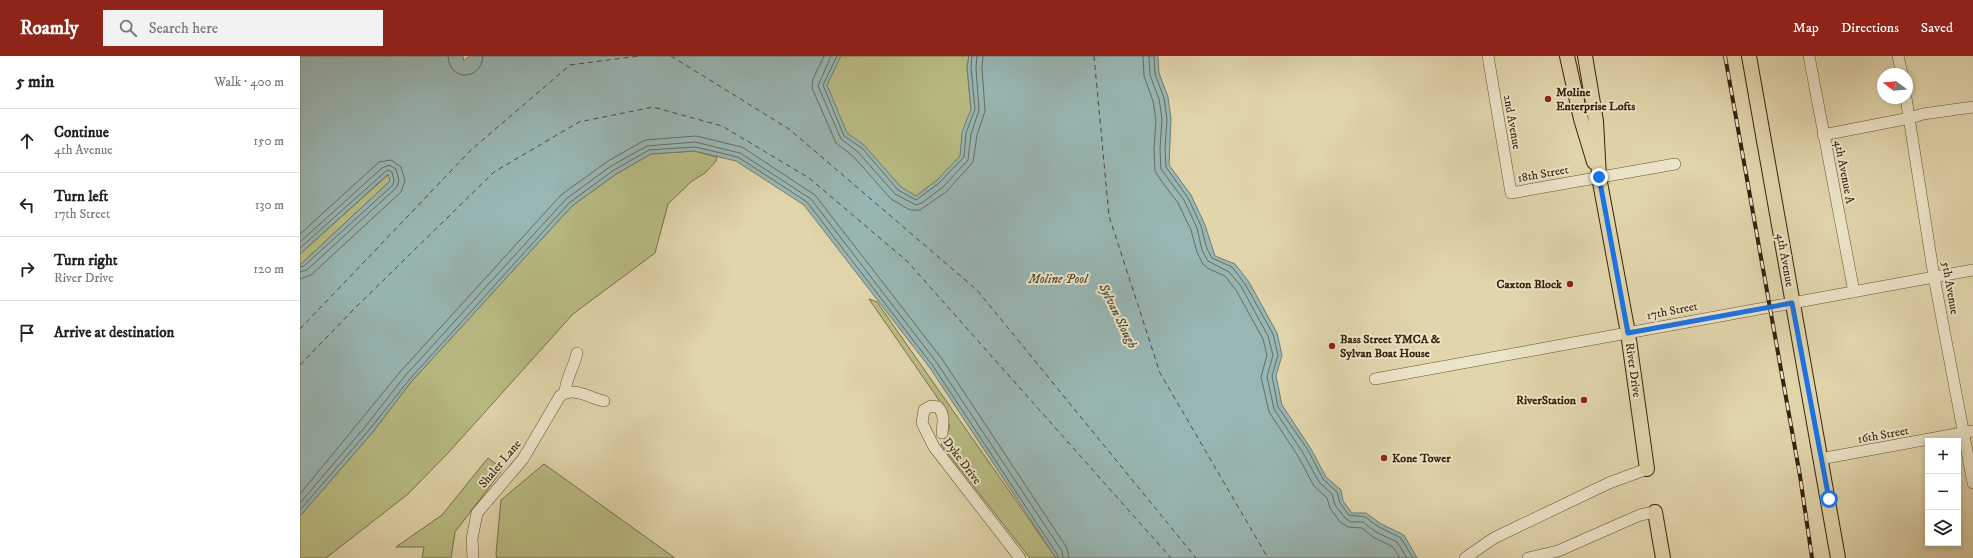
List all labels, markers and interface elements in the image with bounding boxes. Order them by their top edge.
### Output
search box [103,10,383,46]
text: Roamly [20,17,79,40]
icon: search [117,17,139,39]
text: Search here [149,19,218,38]
text: Map [1793,19,1819,37]
text: Directions [1841,19,1899,37]
text: Saved [1921,19,1953,37]
north arrow [1877,68,1913,104]
text: 5 min [16,71,54,93]
text: Walk · 400 m [214,74,284,90]
place label: Moline Enterprise Lofts [1556,85,1635,114]
street label: 2nd Avenue [1500,93,1524,151]
marker: Moline Enterprise Lofts [1543,94,1553,104]
text: Continue [54,123,109,142]
icon: ahead [16,130,38,152]
text: 150 m [253,133,284,149]
street label: 4th Avenue A [1830,139,1858,205]
text: 4th Avenue [54,142,113,158]
street label: 18th Street [1516,162,1570,186]
route end [1590,168,1608,186]
text: Turn left [54,187,108,206]
icon: left [16,194,38,216]
text: 130 m [255,197,284,213]
text: 17th Street [54,206,110,222]
street label: 4th Avenue [1773,232,1797,288]
text: Turn right [54,251,117,270]
icon: right [16,258,38,280]
street label: 5th Avenue [1938,260,1962,316]
text: 120 m [253,261,284,277]
text: River Drive [54,270,114,286]
water label: Moline Pool [1027,271,1089,287]
place label: Caxton Block [1496,277,1563,292]
marker: Caxton Block [1565,279,1575,289]
water label: Sylvan Slough [1095,280,1141,351]
street label: 17th Street [1645,299,1699,323]
icon: arrive [16,322,38,344]
text: Arrive at destination [54,323,174,342]
place label: Bass Street YMCA & Sylvan Boat House [1340,332,1441,361]
marker: Bass Street YMCA & Sylvan Boat House [1327,341,1337,351]
street label: River Drive [1622,342,1644,398]
place label: RiverStation [1516,393,1577,408]
marker: RiverStation [1579,395,1589,405]
street label: 16th Street [1856,423,1910,447]
street label: Dyke Drive [940,435,984,487]
street label: Shaler Lane [476,437,524,491]
map controls [1925,438,1961,546]
button: + [1925,438,1961,474]
place label: Kone Tower [1392,451,1451,466]
marker: Kone Tower [1379,453,1389,463]
button: − [1925,474,1961,510]
route start [1820,490,1838,508]
button: layers [1925,510,1961,546]

